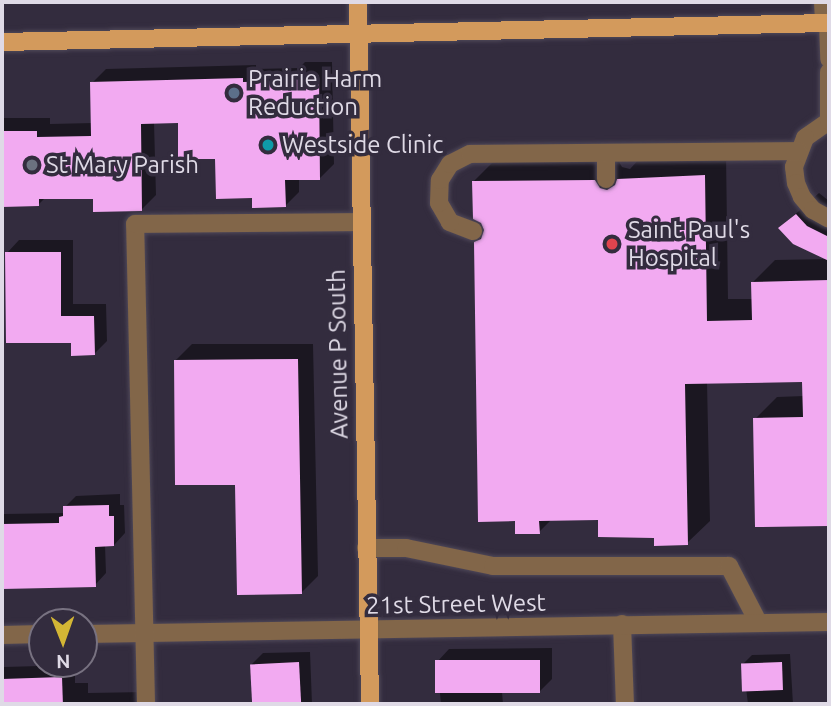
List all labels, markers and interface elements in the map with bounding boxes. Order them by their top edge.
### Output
place label: Prairie Harm Reduction [248,65,382,121]
marker: Prairie Harm Reduction [226,85,242,101]
place label: Westside Clinic [282,131,443,159]
marker: Westside Clinic [260,137,276,153]
place label: St Mary Parish [46,151,199,179]
marker: St Mary Parish [24,157,40,173]
place label: Saint Paul's Hospital [628,216,750,272]
marker: Saint Paul's Hospital [602,234,622,254]
street label: Avenue P South [322,269,354,439]
street label: 21st Street West [366,588,546,620]
north arrow [28,608,98,678]
text: N [56,651,71,673]

